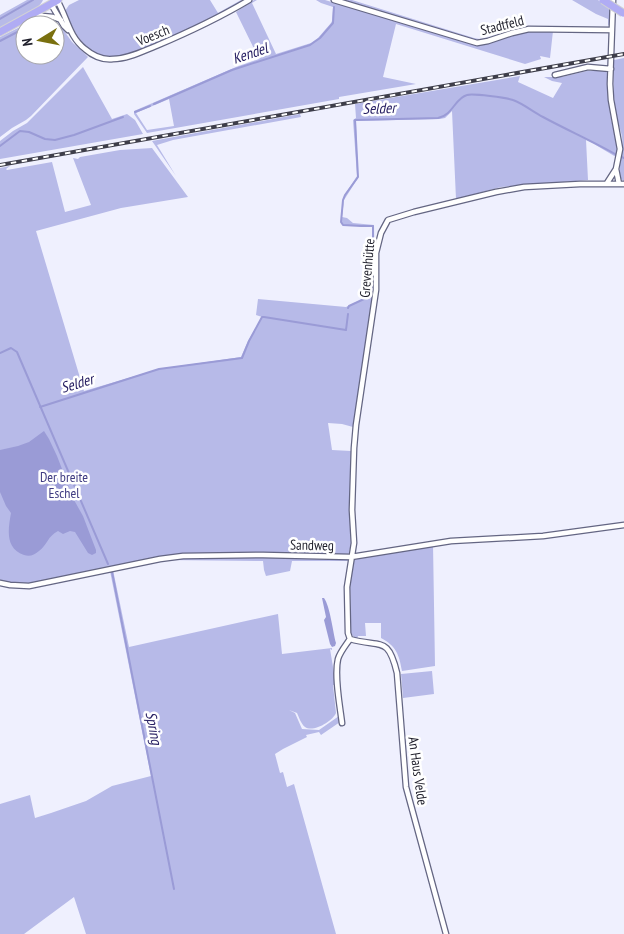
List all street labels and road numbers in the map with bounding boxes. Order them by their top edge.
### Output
street label: Stadtfeld [478,11,526,39]
street label: Voesch [133,20,172,50]
street label: Grevenhütte [355,237,379,298]
street label: Sandweg [290,536,334,554]
street label: An Haus Velde [404,736,432,807]

